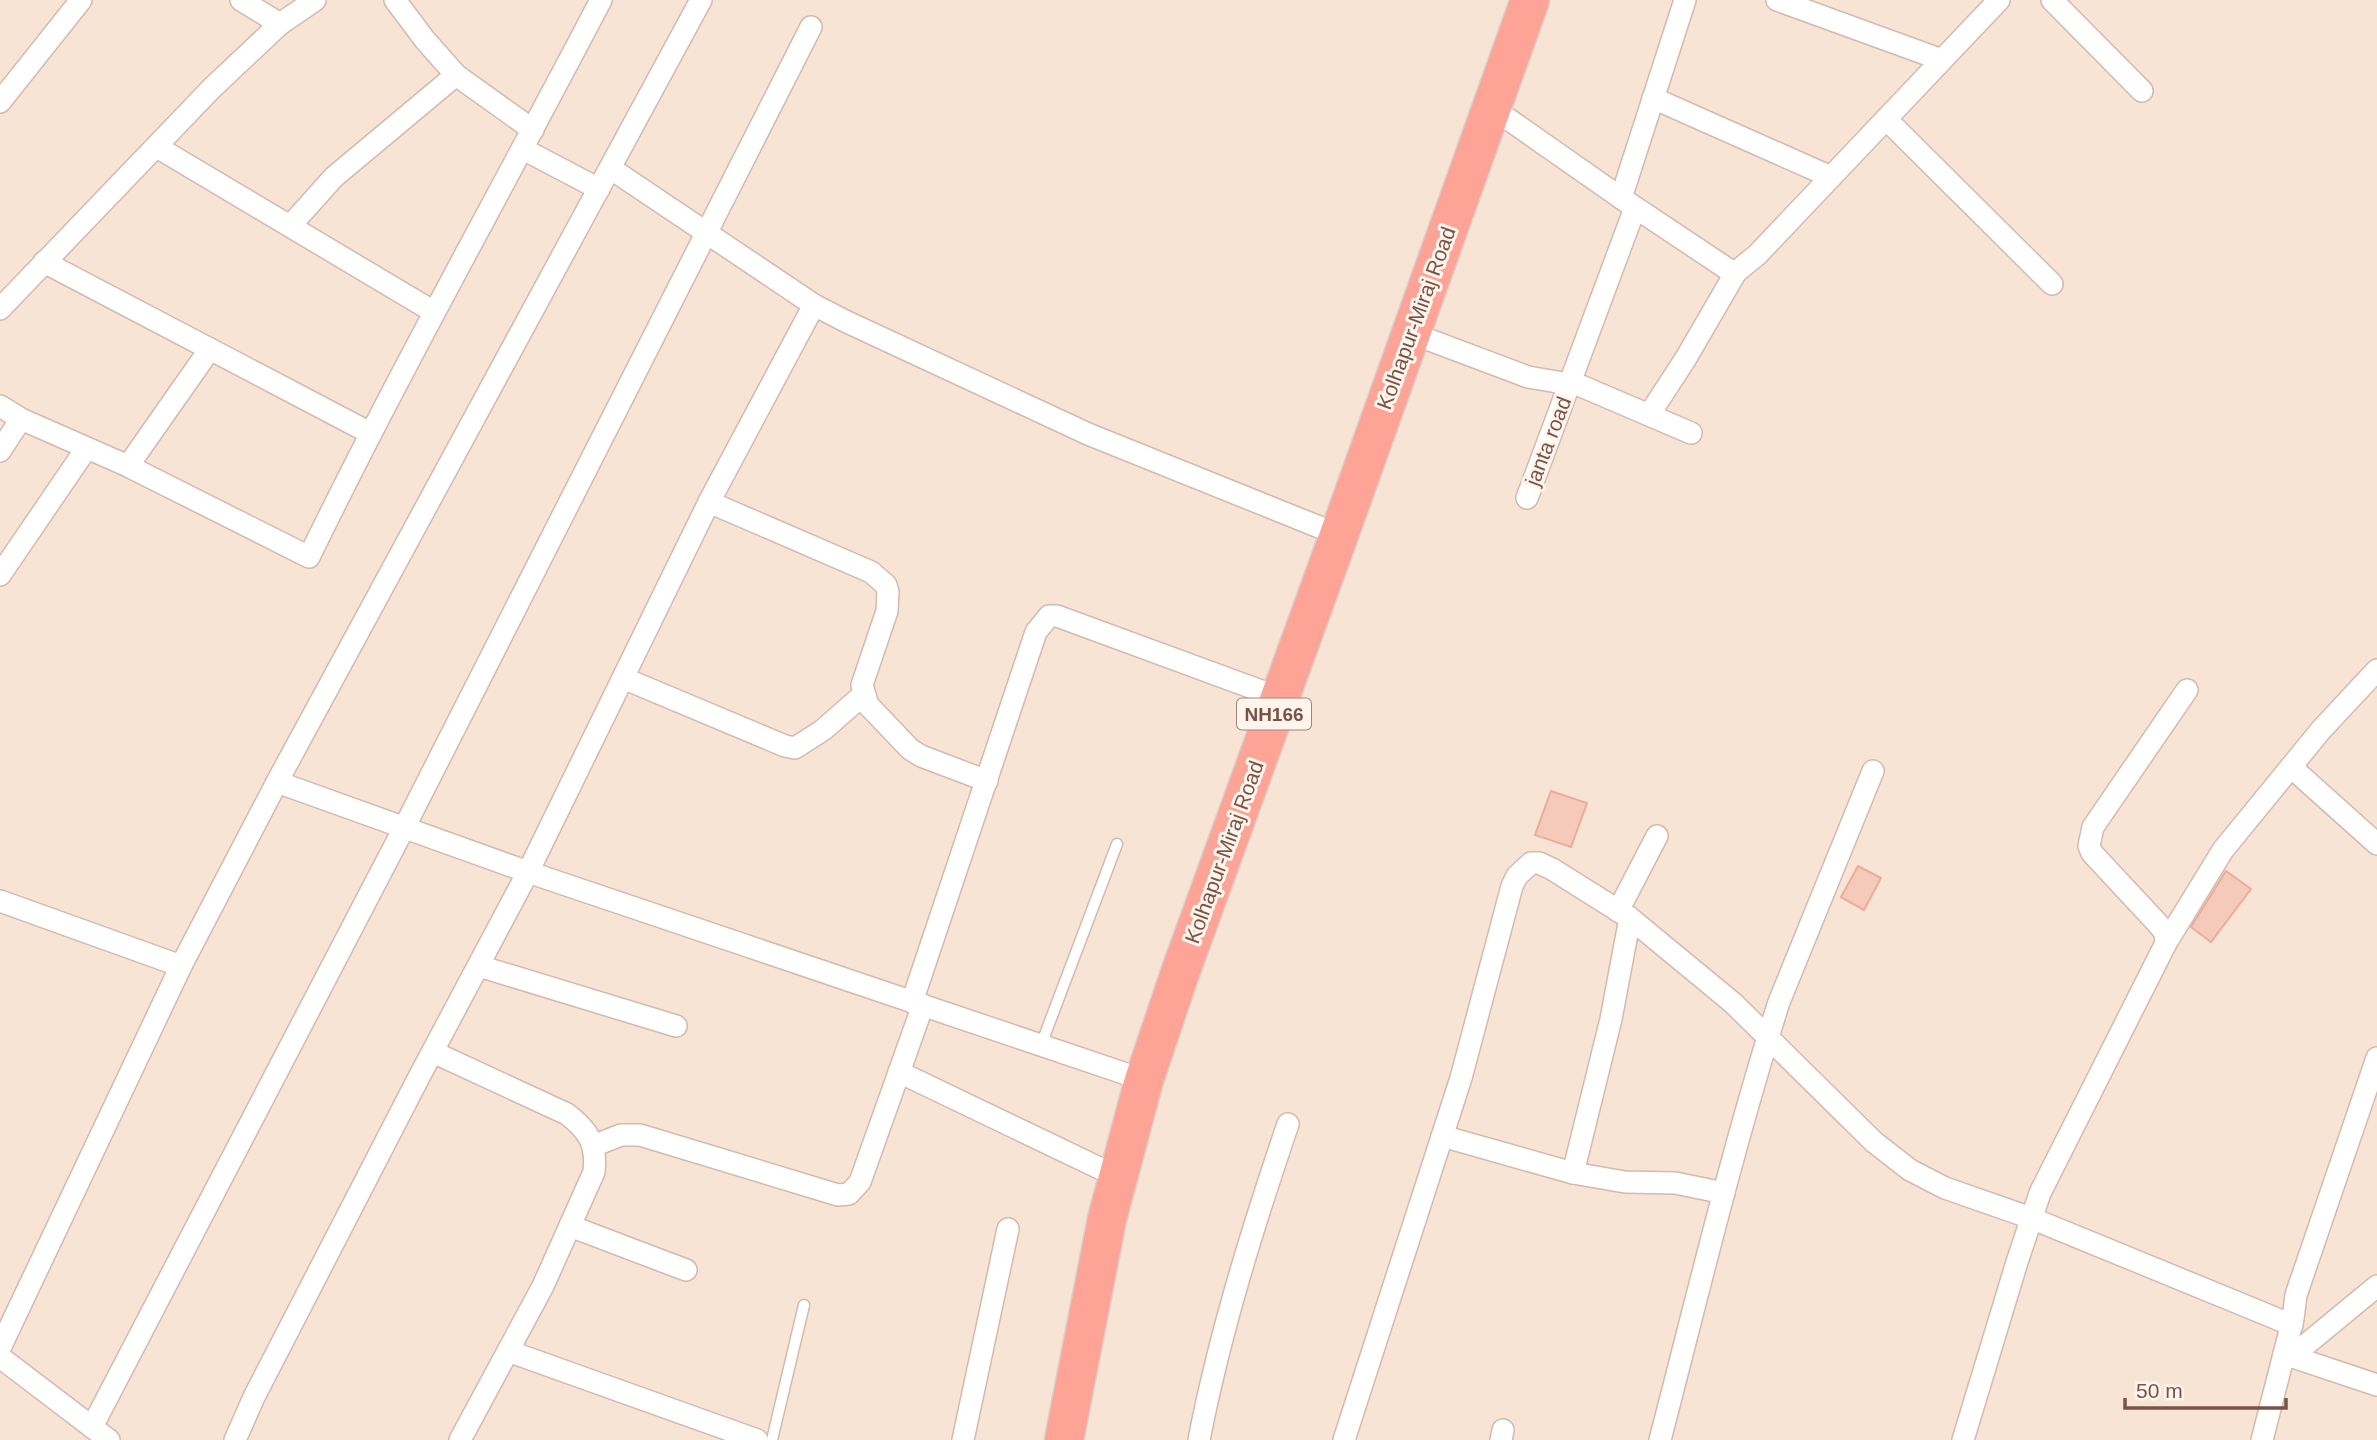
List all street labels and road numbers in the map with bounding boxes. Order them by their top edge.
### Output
street label: Kolhapur-Miraj Road [1372,224,1460,412]
street label: janta road [1520,393,1575,490]
road number: NH166 [1237,698,1311,730]
street label: Kolhapur-Miraj Road [1180,758,1268,946]

